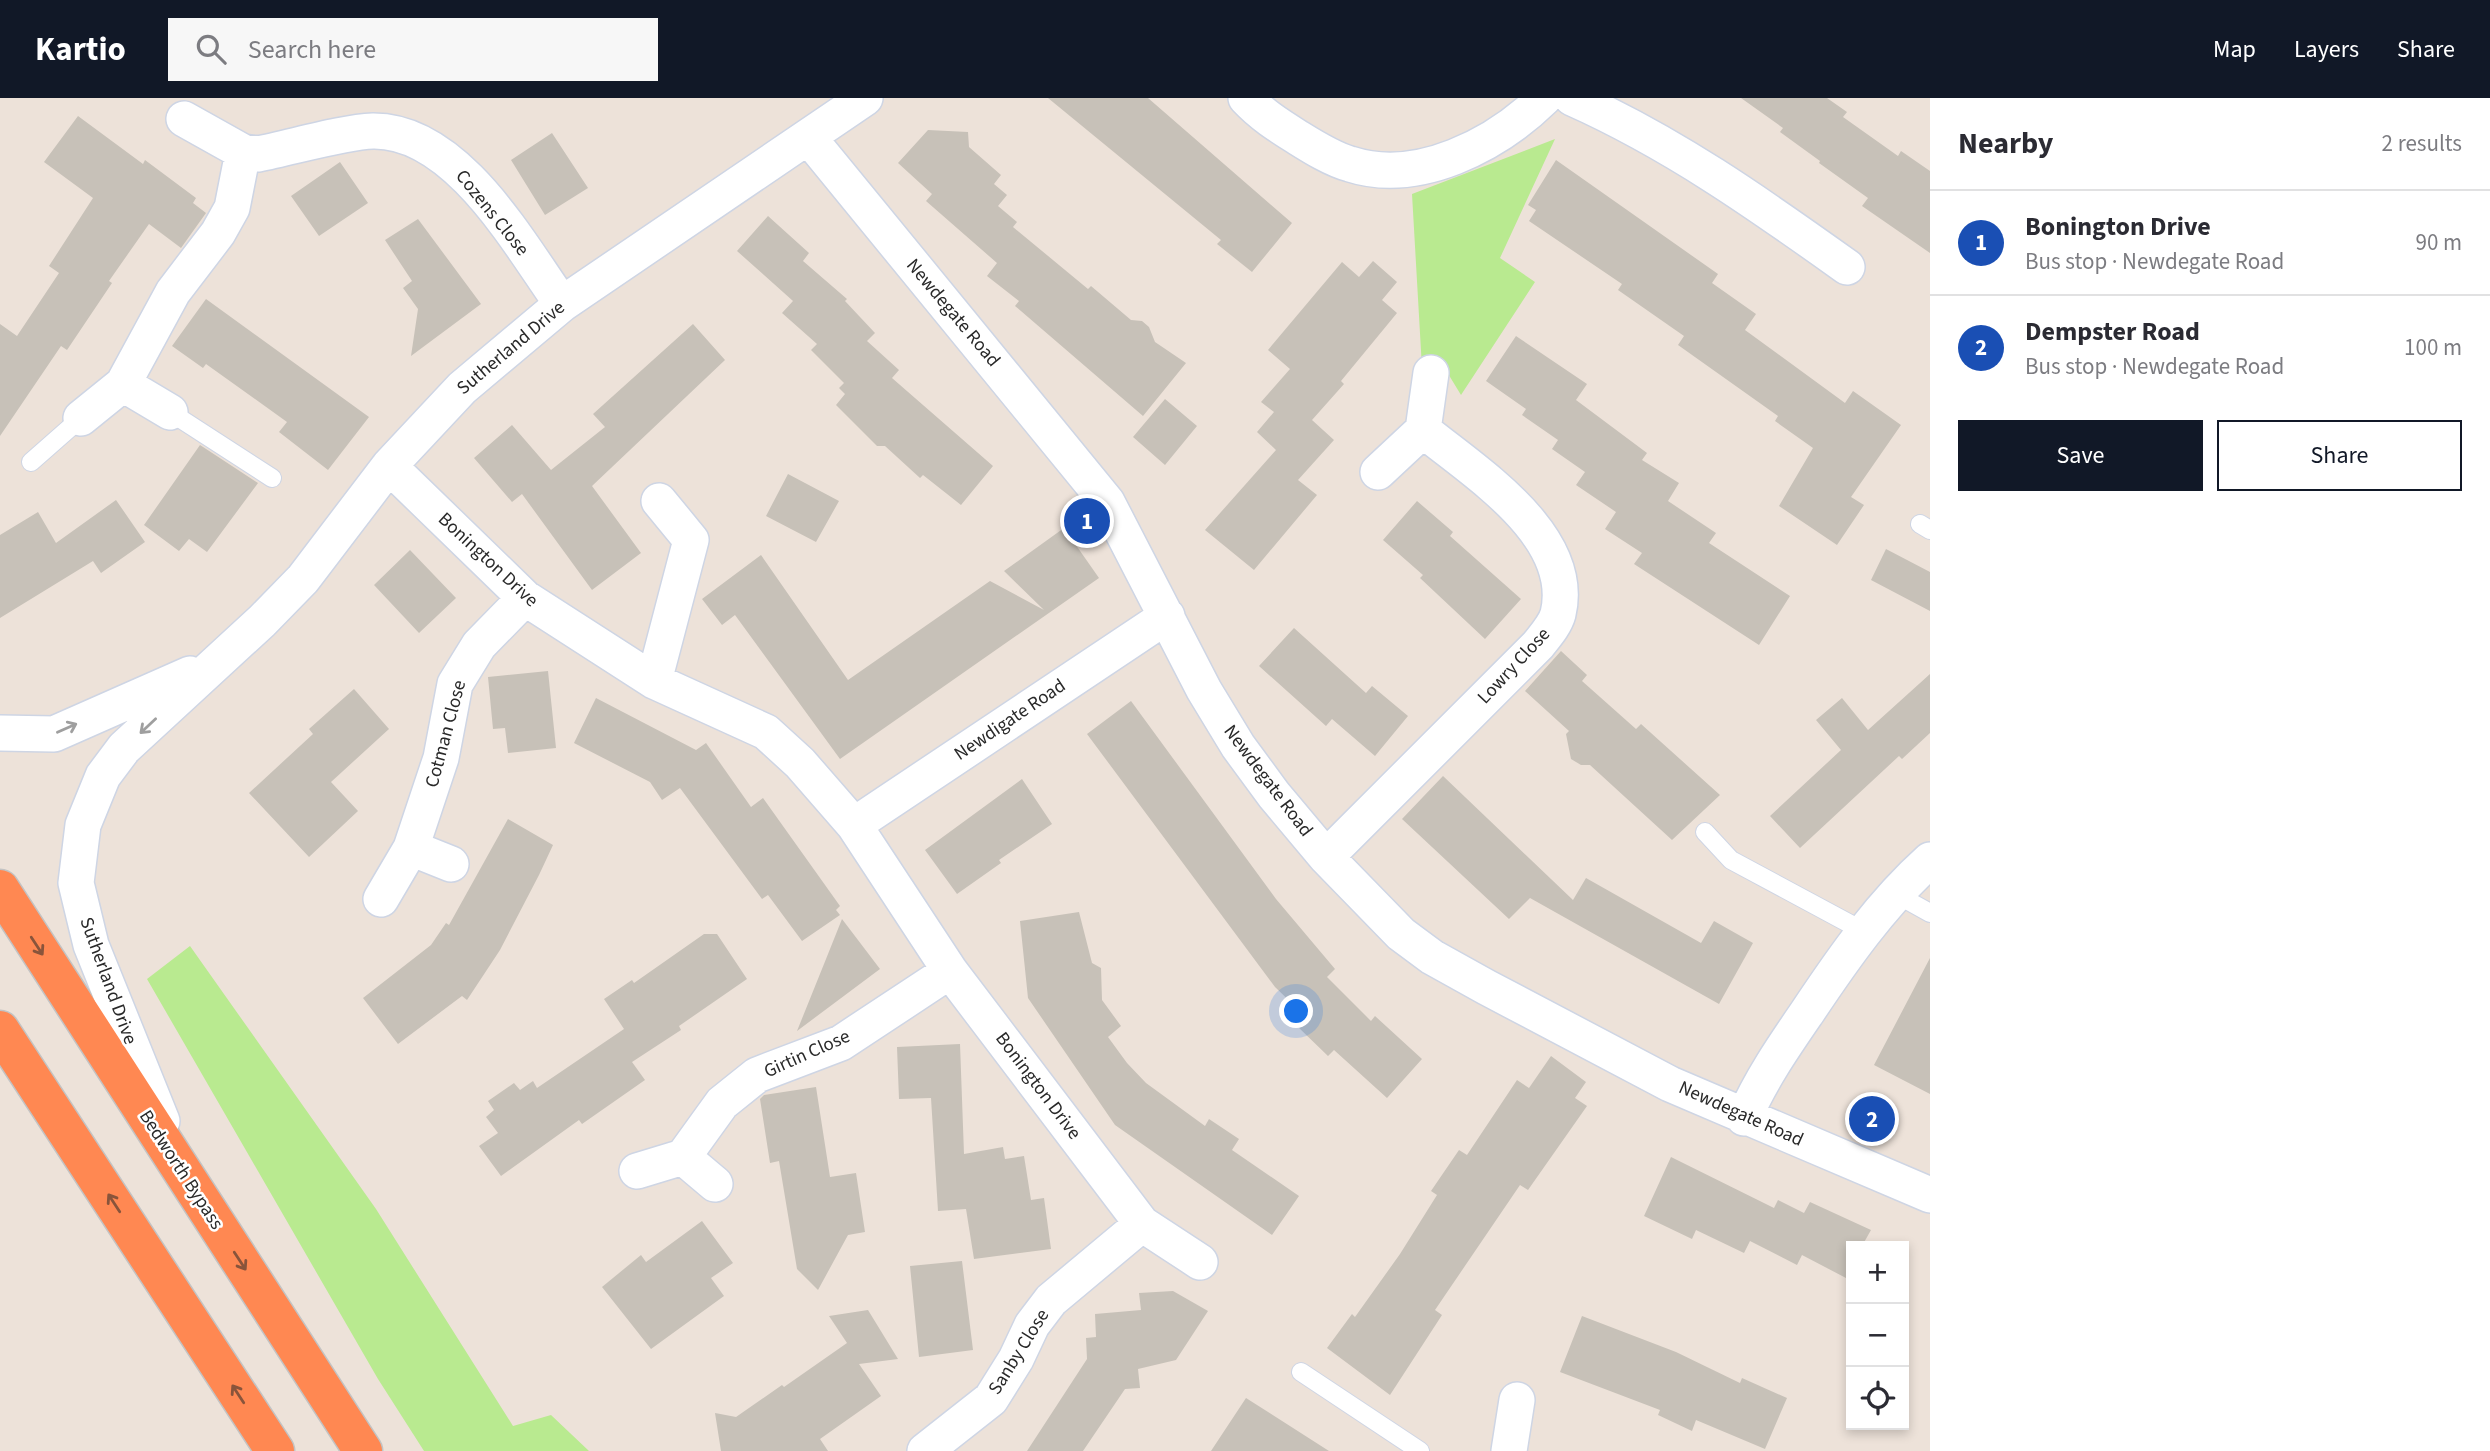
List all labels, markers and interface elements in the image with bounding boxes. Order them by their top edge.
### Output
search box [168,18,658,81]
text: Kartio [35,26,126,73]
icon: search [192,30,230,68]
text: Search here [248,31,376,68]
text: Map [2213,32,2256,67]
text: Layers [2294,32,2359,67]
text: Share [2397,32,2455,67]
text: Nearby [1958,122,2053,165]
text: 2 results [2382,127,2462,160]
street label: Cozens Close [449,164,535,262]
text: Bonington Drive [2025,208,2211,245]
text: 1 [1975,226,1987,259]
text: 90 m [2415,226,2462,259]
text: Bus stop · Newdegate Road [2025,245,2284,278]
street label: Newdegate Road [900,253,1006,373]
street label: Sutherland Drive [451,295,571,401]
text: Dempster Road [2025,313,2200,350]
text: 2 [1975,331,1987,364]
text: 100 m [2404,331,2462,364]
text: Bus stop · Newdegate Road [2025,350,2284,383]
button: Save [1958,420,2203,491]
button: Share [2217,420,2462,491]
pin: 1 [1064,495,1110,547]
street label: Bonington Drive [432,506,544,614]
street label: Lowry Close [1471,622,1557,710]
street label: Newdigate Road [949,673,1071,767]
street label: Cotman Close [419,677,473,791]
one-way arrow [139,718,157,734]
street label: Newdegate Road [1217,719,1319,843]
one-way arrow [56,721,77,734]
street label: Sutherland Drive [72,914,144,1048]
one-way arrow [30,936,44,956]
your location [1279,994,1313,1028]
street label: Girtin Close [760,1023,854,1085]
street label: Bonington Drive [989,1027,1087,1145]
street label: Newdegate Road [1674,1074,1808,1154]
pin: 2 [1849,1093,1895,1145]
street label: Bedworth Bypass [132,1105,230,1235]
one-way arrow [106,1194,120,1214]
map controls [1846,1241,1909,1430]
button: + [1846,1241,1909,1304]
one-way arrow [233,1251,247,1270]
street label: Sanby Close [982,1304,1056,1400]
button: − [1846,1304,1909,1367]
button: locate [1846,1367,1909,1430]
one-way arrow [231,1385,245,1404]

